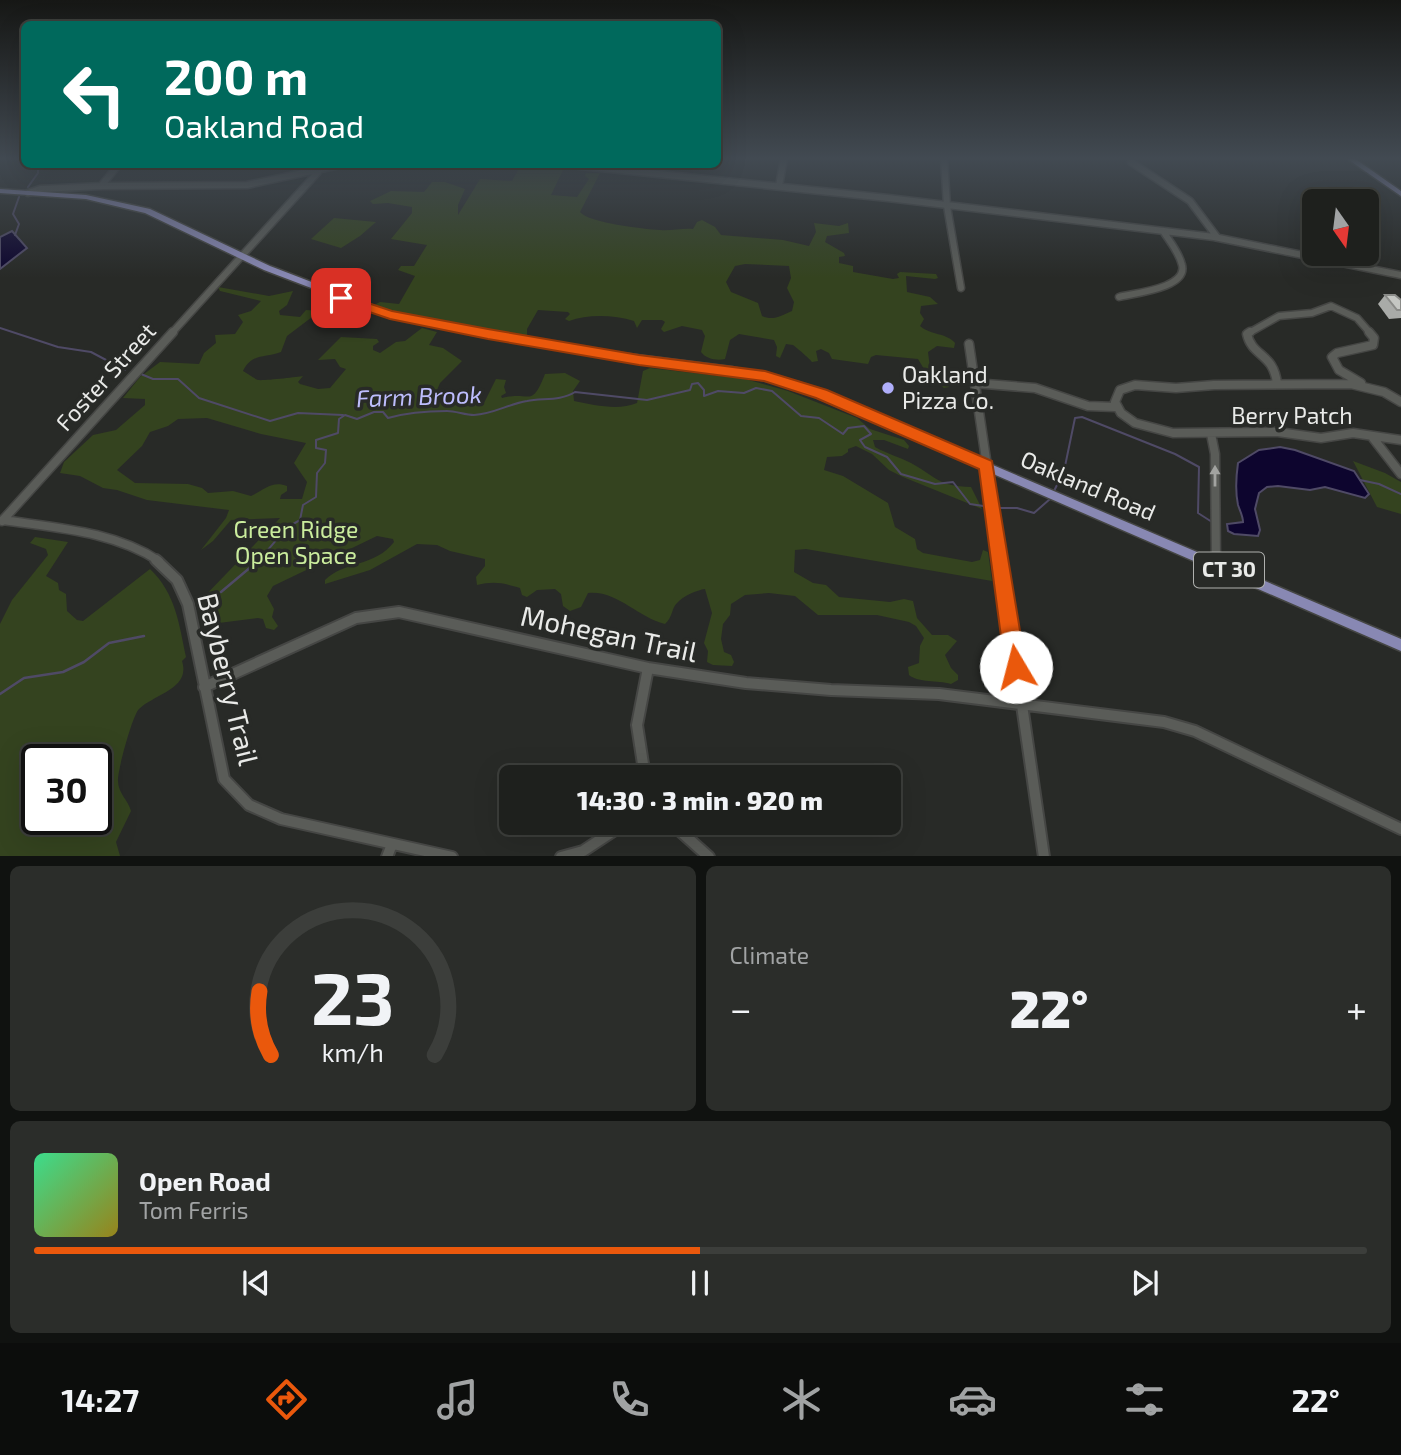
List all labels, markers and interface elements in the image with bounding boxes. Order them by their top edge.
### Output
text: 200 m [164,46,308,105]
icon: left [49,49,140,140]
text: Oakland Road [164,106,364,144]
north arrow [1302,189,1379,266]
map controls [1302,189,1379,266]
pin [311,268,371,328]
icon: arrive [322,279,360,317]
street label: Foster Street [49,316,161,436]
place label: Oakland Pizza Co. [902,360,994,414]
water label: Farm Brook [356,379,482,412]
marker: Oakland Pizza Co. [880,380,896,396]
street label: Berry Patch [1231,401,1353,429]
street label: Oakland Road [1017,444,1160,526]
one-way arrow [1210,465,1221,487]
park label: Green Ridge Open Space [234,515,358,569]
road number: CT 30 [1194,552,1264,588]
street label: Bayberry Trail [191,589,267,769]
street label: Mohegan Trail [518,598,701,669]
position arrow [979,630,1053,704]
speed limit sign: 30 [21,744,112,835]
text: 14:30 · 3 min · 920 m [577,784,823,815]
text: Climate [730,941,809,969]
text: 23 [311,952,395,1040]
text: 22° [1009,976,1088,1038]
text: − [730,985,752,1031]
text: + [1346,985,1367,1031]
text: km/h [322,1036,384,1066]
text: Open Road [139,1165,271,1196]
text: Tom Ferris [139,1196,248,1224]
icon: previous [237,1264,275,1302]
icon: pause [681,1264,719,1302]
icon: next [1126,1264,1164,1302]
icon: directions [262,1375,311,1424]
icon: music [433,1375,482,1424]
icon: phone [605,1375,654,1424]
icon: climate [777,1375,826,1424]
icon: car [948,1375,997,1424]
icon: filters [1120,1375,1169,1424]
text: 14:27 [61,1380,139,1418]
text: 22° [1291,1380,1340,1418]

